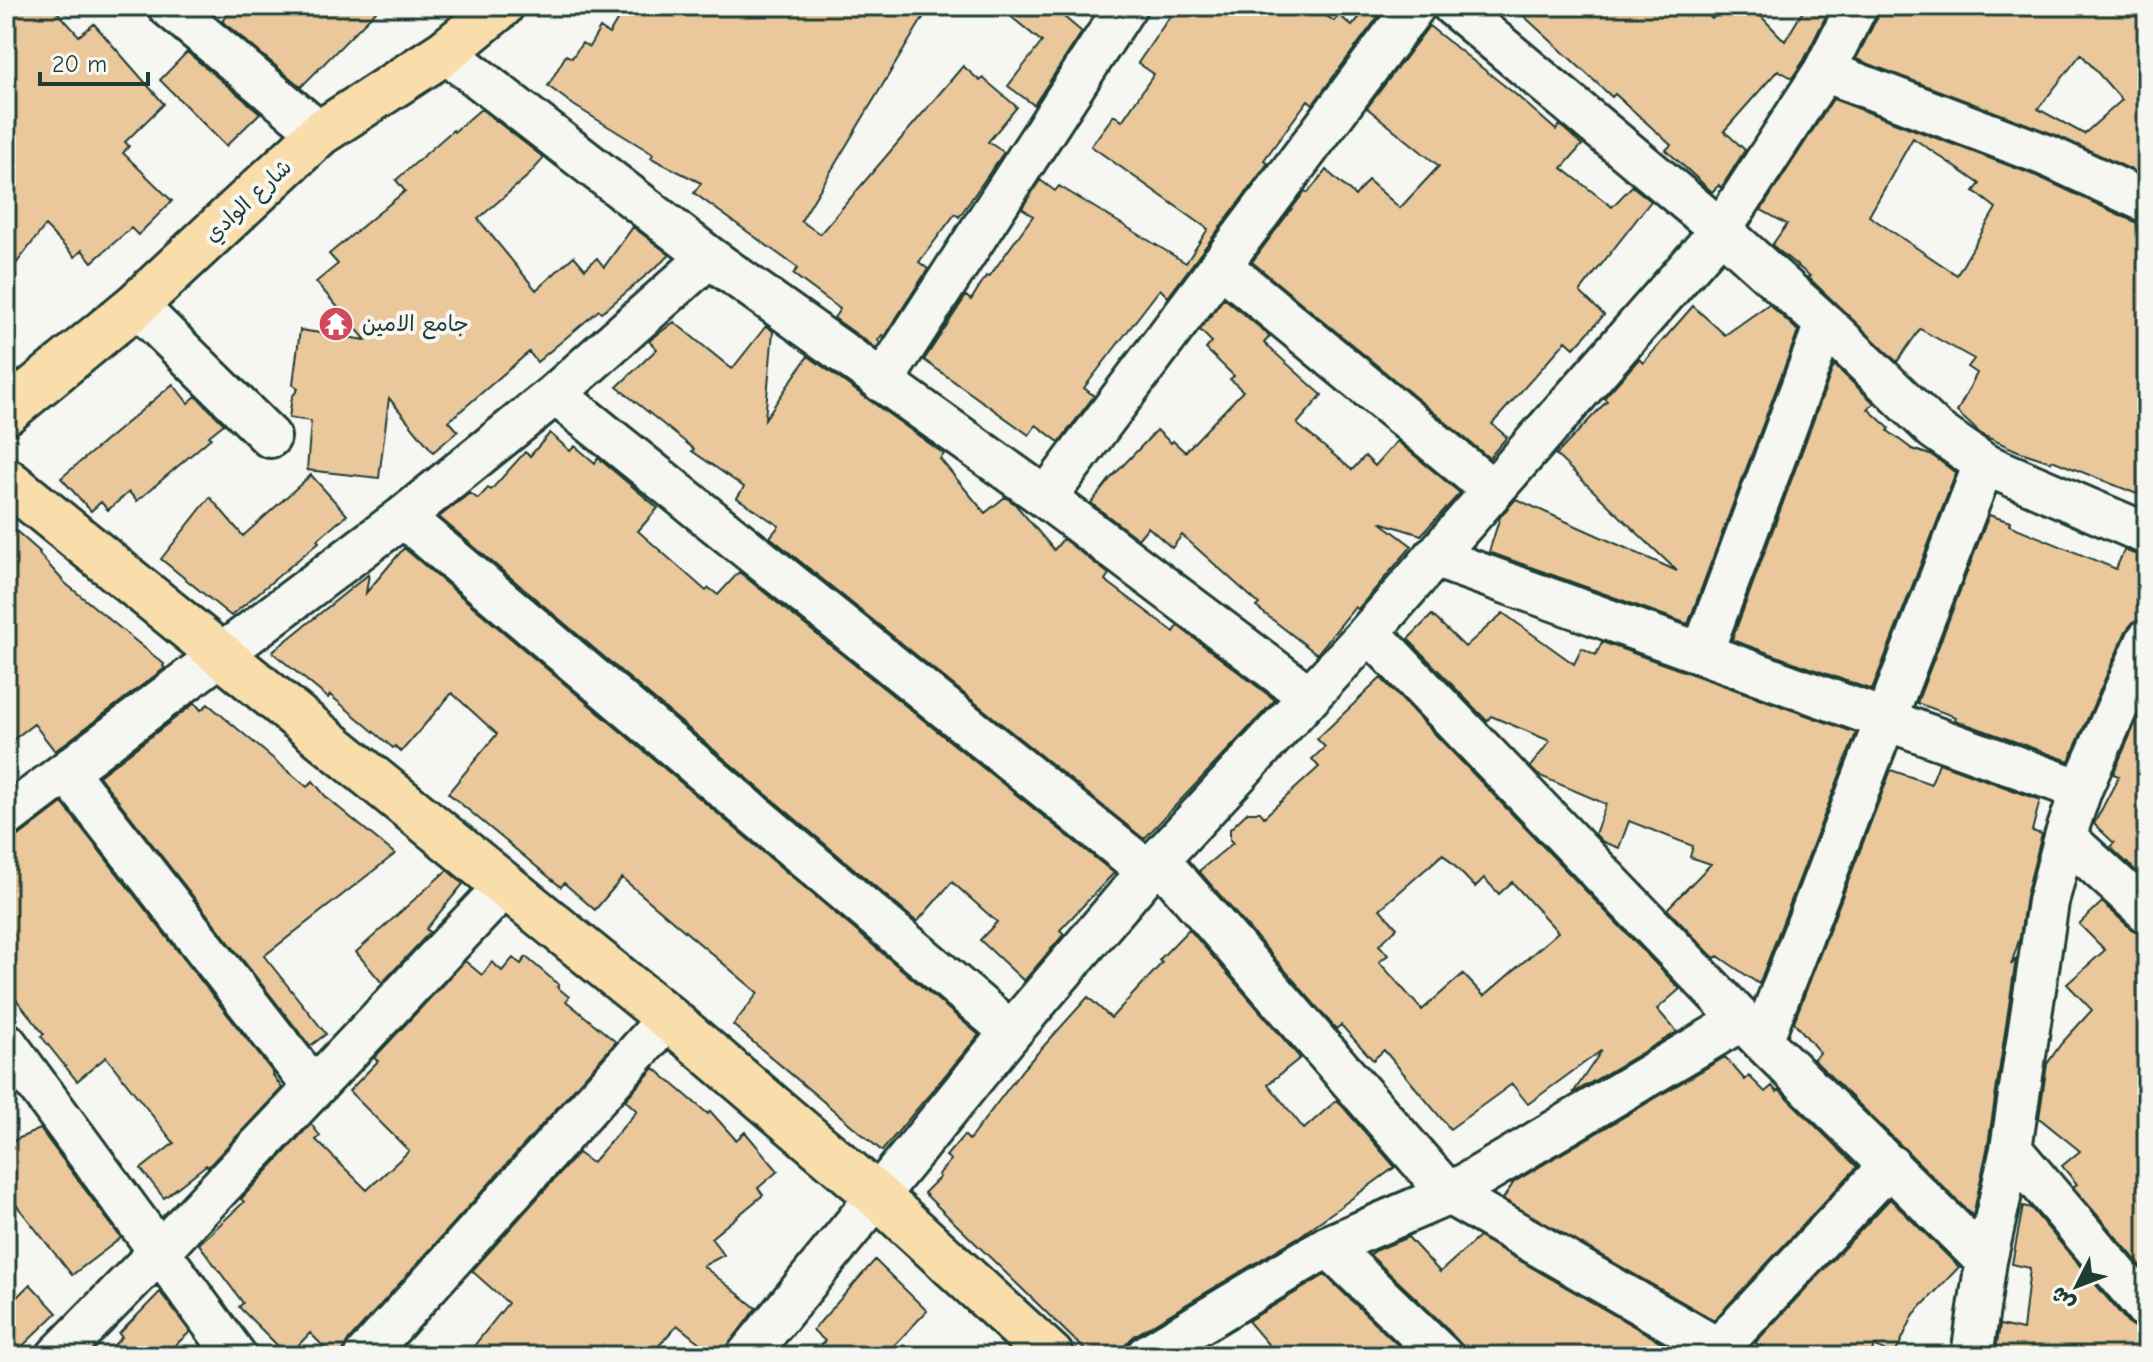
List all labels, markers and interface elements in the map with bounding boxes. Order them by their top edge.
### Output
scale bar [40,36,148,86]
text: 20 m [52,50,107,78]
street label: شارع الوادي [199,154,299,250]
temple icon: جامع الامين [317,305,355,343]
place label: جامع الامين [362,311,469,340]
north arrow [2037,1246,2117,1326]
text: ش [2045,1281,2081,1316]

